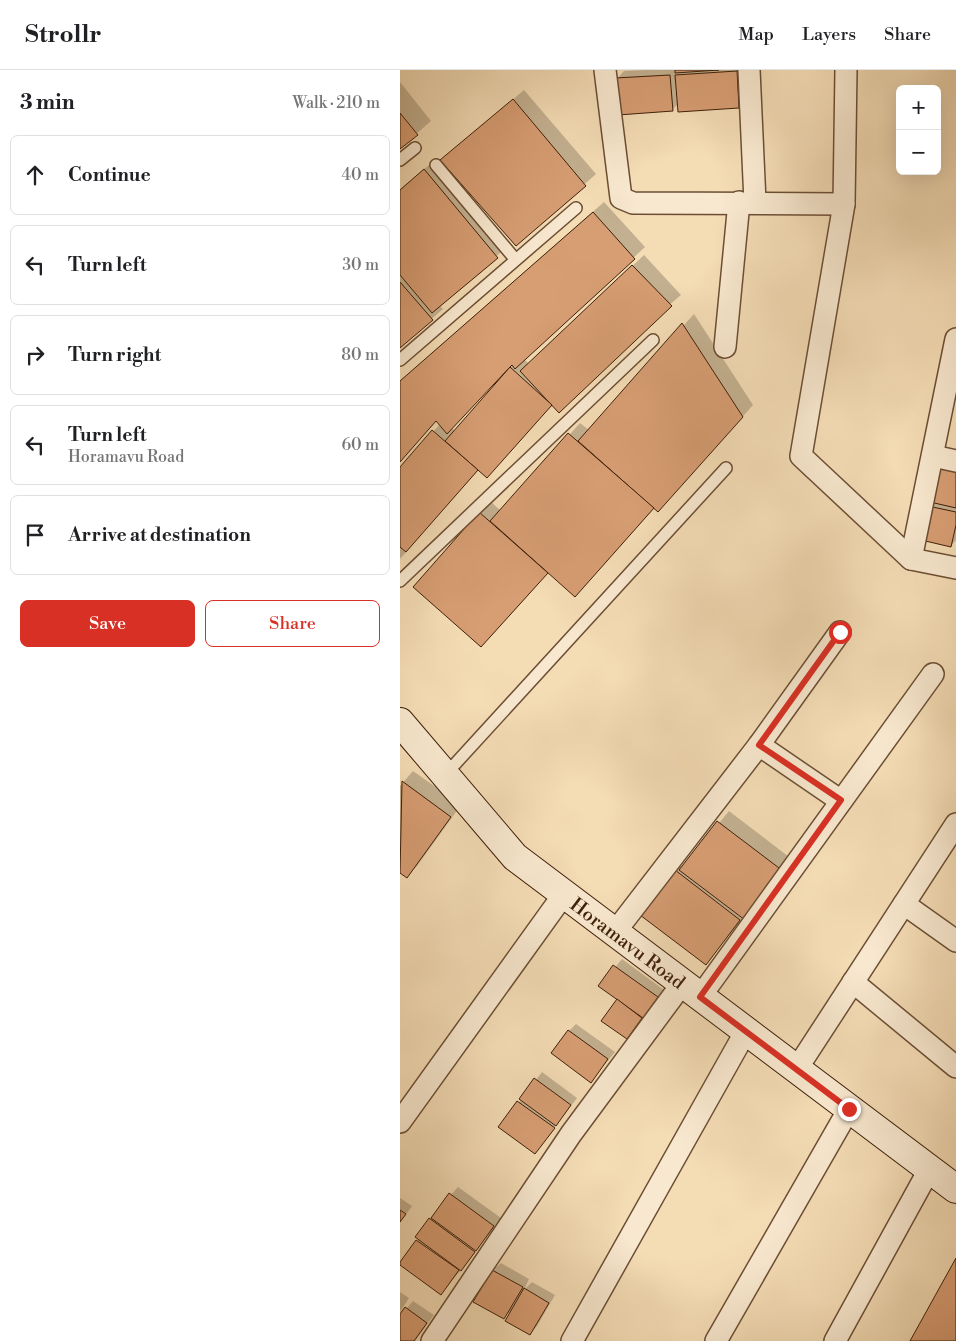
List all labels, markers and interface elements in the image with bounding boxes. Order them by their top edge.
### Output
text: Strollr [25,20,101,50]
text: Map [739,23,774,46]
text: Layers [802,23,856,46]
text: Share [884,23,931,46]
map controls [896,85,941,175]
button: + [896,85,941,130]
text: 3 min [20,90,75,116]
text: Walk · 210 m [292,93,380,113]
button: − [896,130,941,175]
icon: ahead [21,161,49,189]
text: Continue [68,163,151,187]
text: 40 m [342,165,379,185]
icon: left [21,251,49,279]
text: Turn left [68,253,147,277]
text: 30 m [342,255,379,275]
icon: right [21,341,49,369]
text: Turn right [68,343,161,367]
text: 80 m [341,345,379,365]
text: Turn left [68,423,147,447]
icon: left [21,431,49,459]
text: 60 m [341,435,379,455]
text: Horamavu Road [68,447,184,467]
icon: arrive [21,521,49,549]
text: Arrive at destination [68,523,251,547]
button: Save [20,600,195,647]
button: Share [205,600,380,647]
route start [829,621,852,644]
street label: Horamavu Road [565,893,690,995]
route end [838,1098,861,1121]

